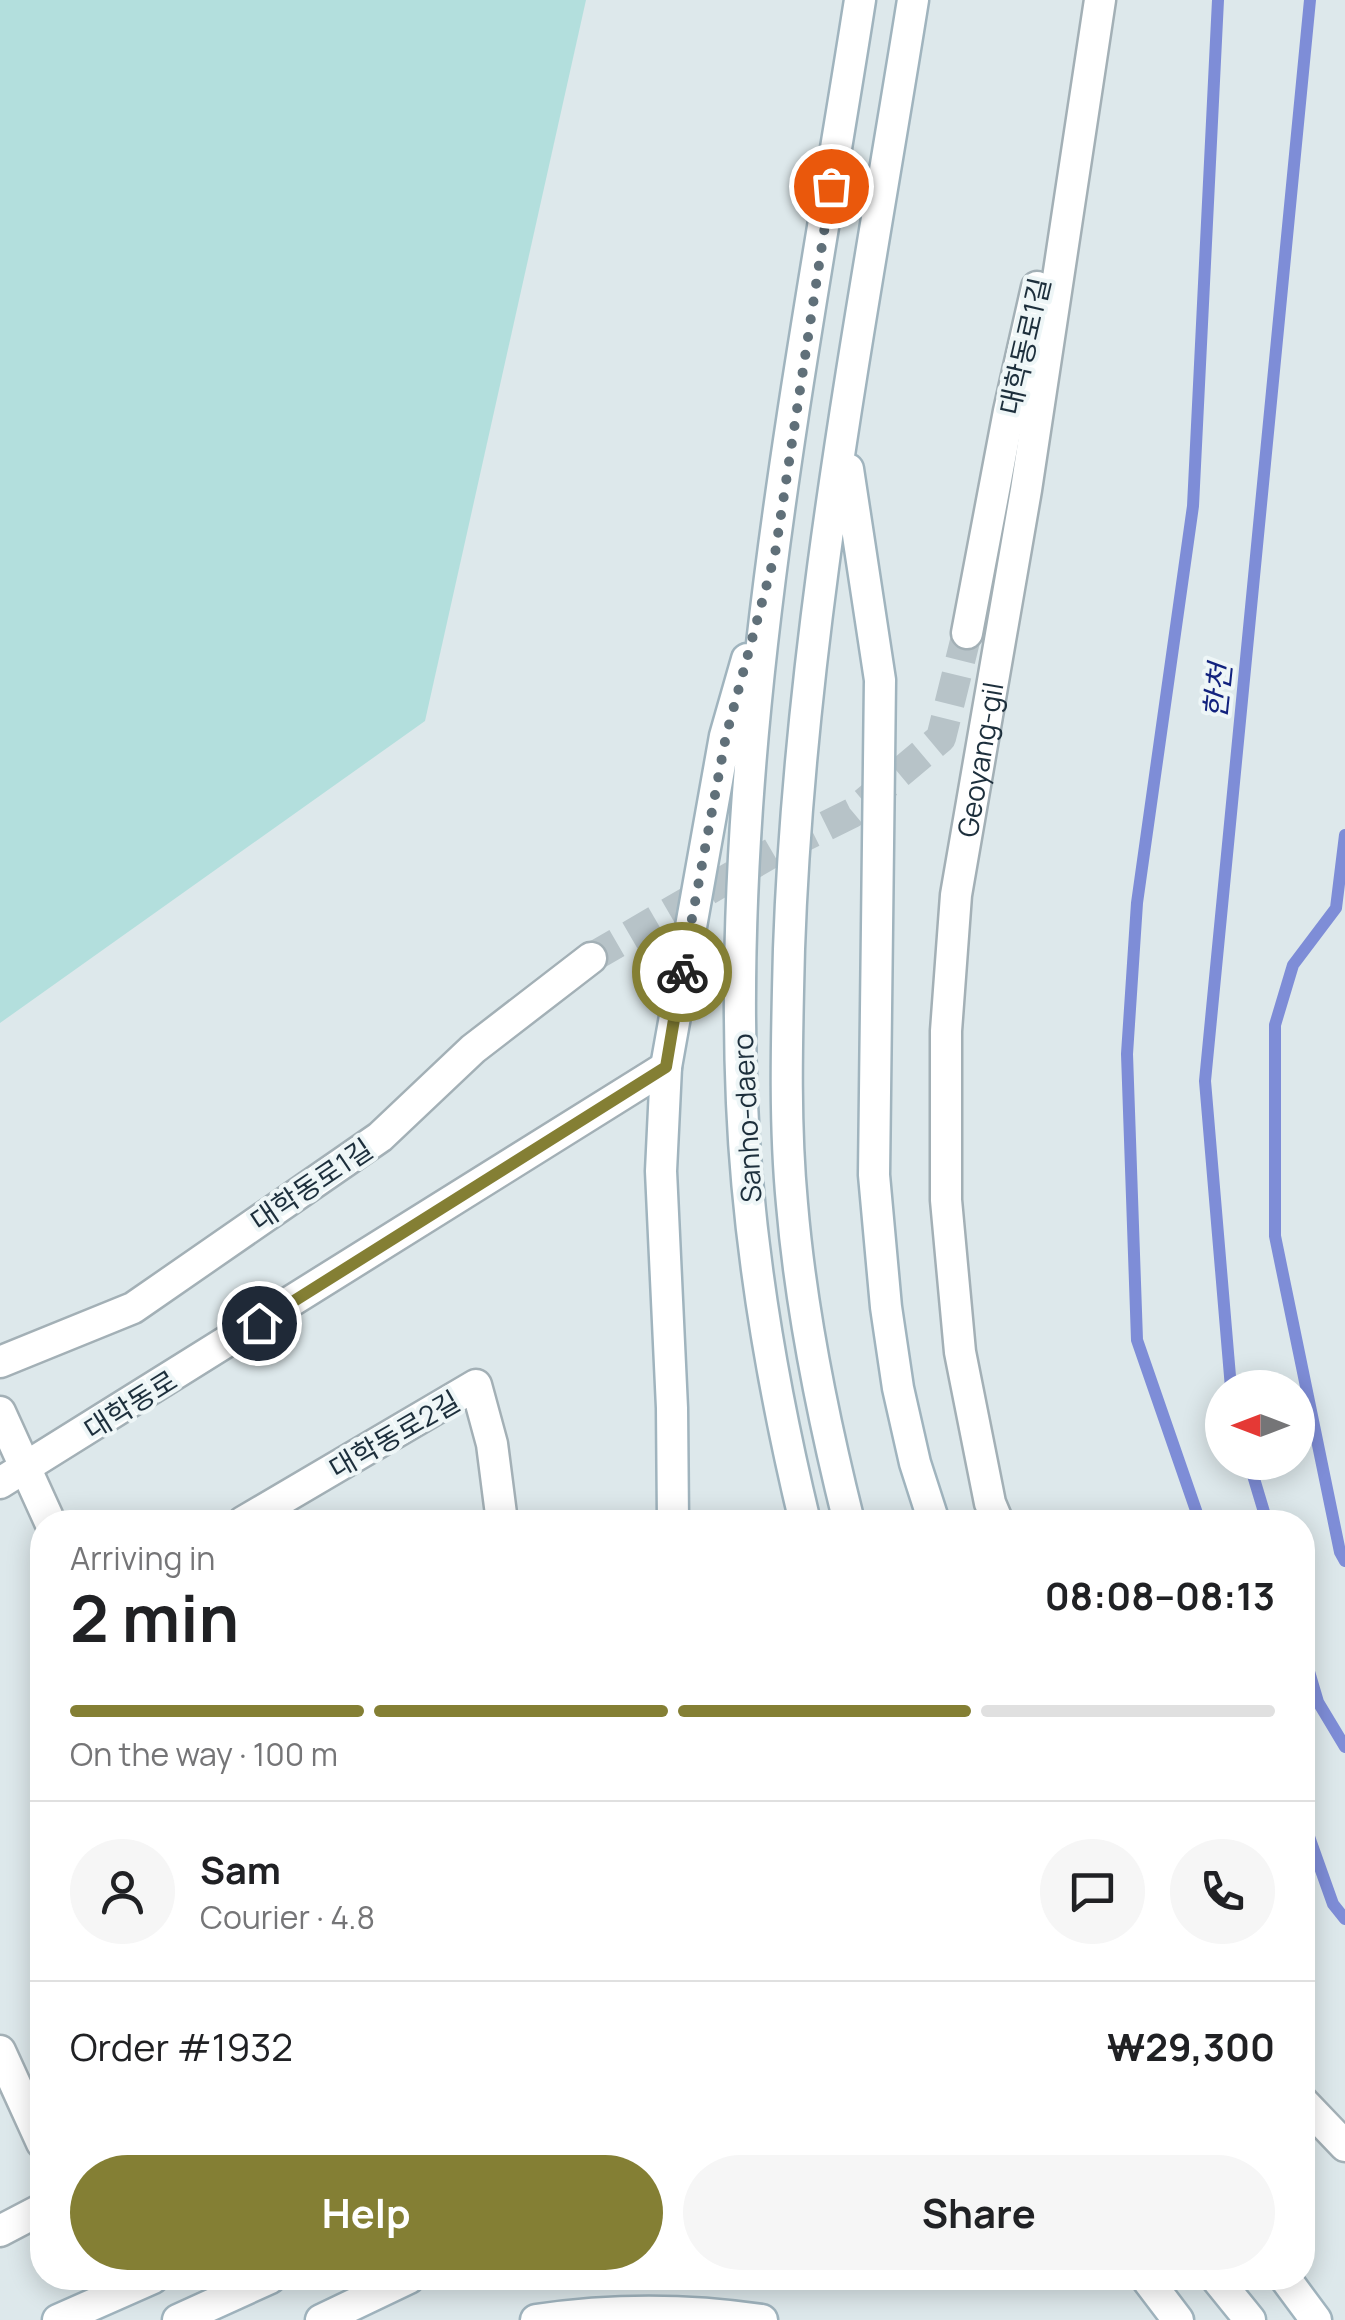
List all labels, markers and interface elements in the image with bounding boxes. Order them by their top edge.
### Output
pin [789,144,874,229]
icon: bag [804,159,859,214]
street label: 대학동로1길 [990,274,1058,418]
water label: 한천 [1194,658,1241,721]
street label: Geoyang-gil [947,679,1011,840]
courier [632,922,732,1022]
icon: bike [655,945,710,1000]
street label: Sanho-daero [723,1032,769,1204]
street label: 대학동로1길 [242,1129,380,1239]
pin [217,1281,302,1366]
icon: home [232,1296,287,1351]
street label: 대학동로 [76,1361,184,1447]
north arrow [1205,1370,1315,1480]
map controls [1205,1370,1315,1480]
street label: 대학동로2길 [322,1381,466,1487]
text: Arriving in [70,1536,215,1580]
text: 08:08–08:13 [1045,1569,1275,1621]
text: 2 min [70,1573,239,1662]
text: On the way · 100 m [70,1732,338,1776]
button: person [70,1839,175,1944]
button: chat [1040,1839,1145,1944]
button: phone [1170,1839,1275,1944]
text: Sam [200,1843,281,1895]
text: Courier · 4.8 [200,1895,375,1939]
text: Order #1932 [70,2020,293,2072]
text: ₩29,300 [1107,2020,1275,2072]
button: Help [70,2155,663,2270]
button: Share [683,2155,1275,2270]

